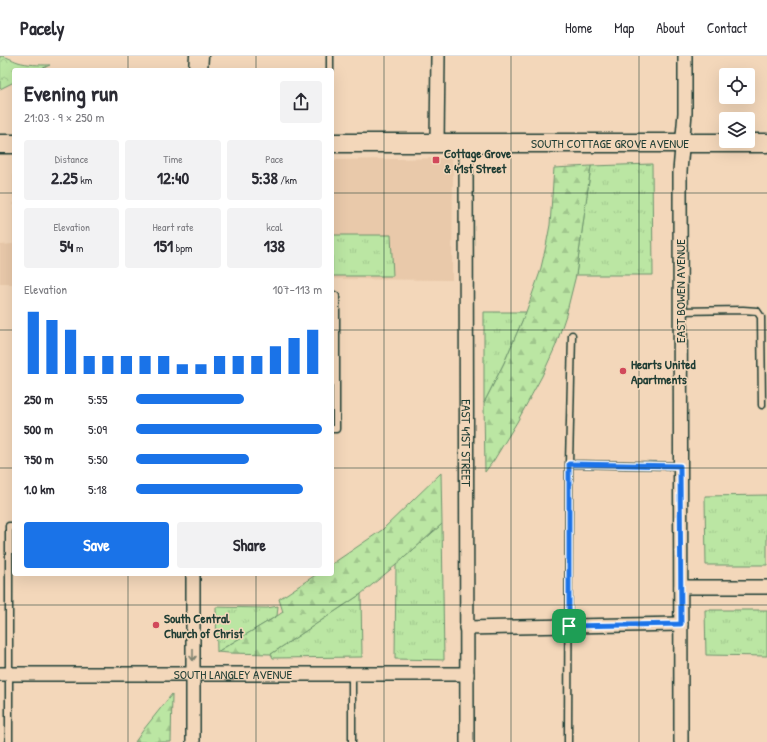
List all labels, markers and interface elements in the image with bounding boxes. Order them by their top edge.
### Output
text: Pacely [20,15,65,41]
text: Home [565,18,592,37]
text: Map [614,18,634,37]
text: About [656,18,685,37]
text: Contact [707,18,747,37]
map controls [719,68,755,148]
button: locate [719,68,755,104]
text: Evening run [24,78,118,108]
button: share [280,81,322,123]
text: 21:03 · 9 × 250 m [24,108,104,126]
button: layers [719,112,755,148]
street label: SOUTH COTTAGE GROVE AVENUE [531,134,689,152]
place label: Cottage Grove & 41st Street [444,144,512,177]
text: Distance [55,152,88,166]
text: Time [163,152,183,166]
text: Pace [265,152,283,166]
marker: Cottage Grove & 41st Street [431,155,441,165]
text: 2.25 [51,166,78,189]
text: 12:40 [157,166,189,189]
text: 5:38 [252,166,278,189]
text: km [78,173,92,187]
text: /km [278,173,297,187]
text: Elevation [53,220,90,234]
text: Heart rate [152,220,194,234]
text: kcal [266,220,282,234]
text: 54 [60,234,73,257]
text: 151 [154,234,173,257]
text: 138 [264,234,285,257]
street label: EAST BOWEN AVENUE [671,239,689,343]
text: m [73,241,83,255]
text: bpm [173,241,192,255]
text: Elevation [24,280,67,298]
text: 107–113 m [272,280,322,298]
place label: Hearts United Apartments [631,355,696,389]
marker: Hearts United Apartments [618,366,628,376]
text: 250 m [24,390,53,408]
text: 5:55 [88,390,108,408]
street label: EAST 41ST STREET [457,399,476,488]
text: 500 m [24,420,53,438]
text: 5:09 [88,420,107,438]
text: 750 m [24,450,54,468]
text: 5:50 [88,450,108,468]
text: 1.0 km [24,480,55,498]
text: 5:18 [88,480,107,498]
button: Save [24,522,169,568]
button: Share [177,522,322,568]
place label: South Central Church of Christ [164,609,244,642]
pin [552,609,586,643]
icon: arrive [558,615,580,637]
marker: South Central Church of Christ [151,620,161,630]
one-way arrow [189,648,197,661]
street label: SOUTH LANGLEY AVENUE [174,665,293,683]

